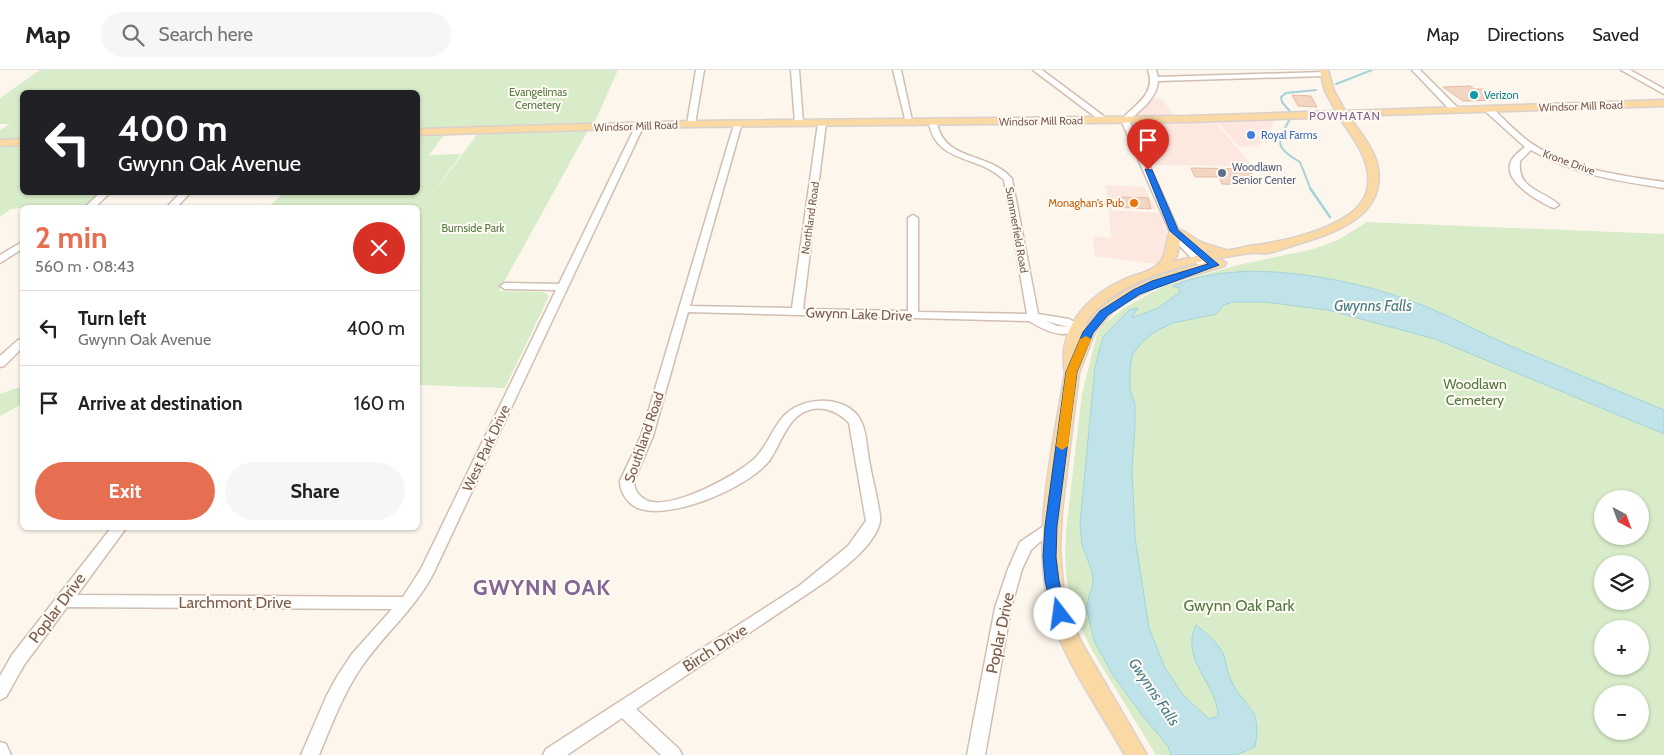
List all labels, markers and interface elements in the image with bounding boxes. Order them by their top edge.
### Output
search box [101,12,451,57]
text: Map [25,20,71,49]
icon: search [119,21,147,49]
text: Search here [159,23,253,46]
text: Map [1426,24,1459,46]
text: Directions [1487,24,1564,46]
text: Saved [1592,24,1639,46]
park label: Evangelimas Cemetery [509,85,568,112]
place label: Verizon [1484,88,1519,102]
marker: Verizon [1468,89,1480,101]
street label: Windsor Mill Road [1539,98,1623,114]
text: 400 m [118,107,227,150]
district label: POWHATAN [1309,108,1381,123]
icon: left [35,110,100,175]
street label: Windsor Mill Road [999,113,1083,129]
street label: Windsor Mill Road [594,118,678,134]
pin [1127,119,1169,170]
icon: arrive [1134,126,1162,154]
place label: Royal Farms [1261,128,1318,142]
marker: Royal Farms [1245,129,1257,141]
street label: Krone Drive [1541,146,1597,178]
text: Gwynn Oak Avenue [118,150,301,177]
place label: Woodlawn Senior Center [1232,160,1296,187]
marker: Woodlawn Senior Center [1216,167,1228,179]
street label: Northland Road [798,181,822,255]
street label: Summerfield Road [1003,186,1031,274]
place label: Monaghan's Pub [1048,196,1124,210]
marker: Monaghan's Pub [1128,197,1140,209]
text: 2 min [35,219,107,256]
park label: Burnside Park [442,221,504,235]
button: close [353,222,405,274]
text: 560 m · 08:43 [35,257,135,276]
water label: Gwynns Falls [1334,297,1412,315]
street label: Gwynn Lake Drive [805,303,913,325]
text: Turn left [78,307,146,330]
icon: left [35,314,63,342]
text: 400 m [347,317,405,340]
text: Gwynn Oak Avenue [78,330,211,349]
park label: Woodlawn Cemetery [1443,375,1507,409]
icon: arrive [35,389,63,417]
street label: Southland Road [620,389,668,485]
text: Arrive at destination [78,392,242,415]
text: 160 m [354,392,405,415]
street label: West Park Drive [458,402,514,494]
button: Exit [35,462,215,520]
button: Share [225,462,405,520]
north arrow [1594,490,1649,545]
map controls [1594,490,1649,740]
button: layers [1594,555,1649,610]
street label: Poplar Drive [25,569,89,647]
district label: GWYNN OAK [473,574,611,601]
position arrow [1033,587,1085,639]
street label: Poplar Drive [982,591,1018,675]
street label: Larchmont Drive [178,593,292,612]
park label: Gwynn Oak Park [1183,596,1295,615]
street label: Birch Drive [679,620,751,676]
button: + [1594,620,1649,675]
water label: Gwynns Falls [1125,655,1183,729]
button: − [1594,685,1649,740]

